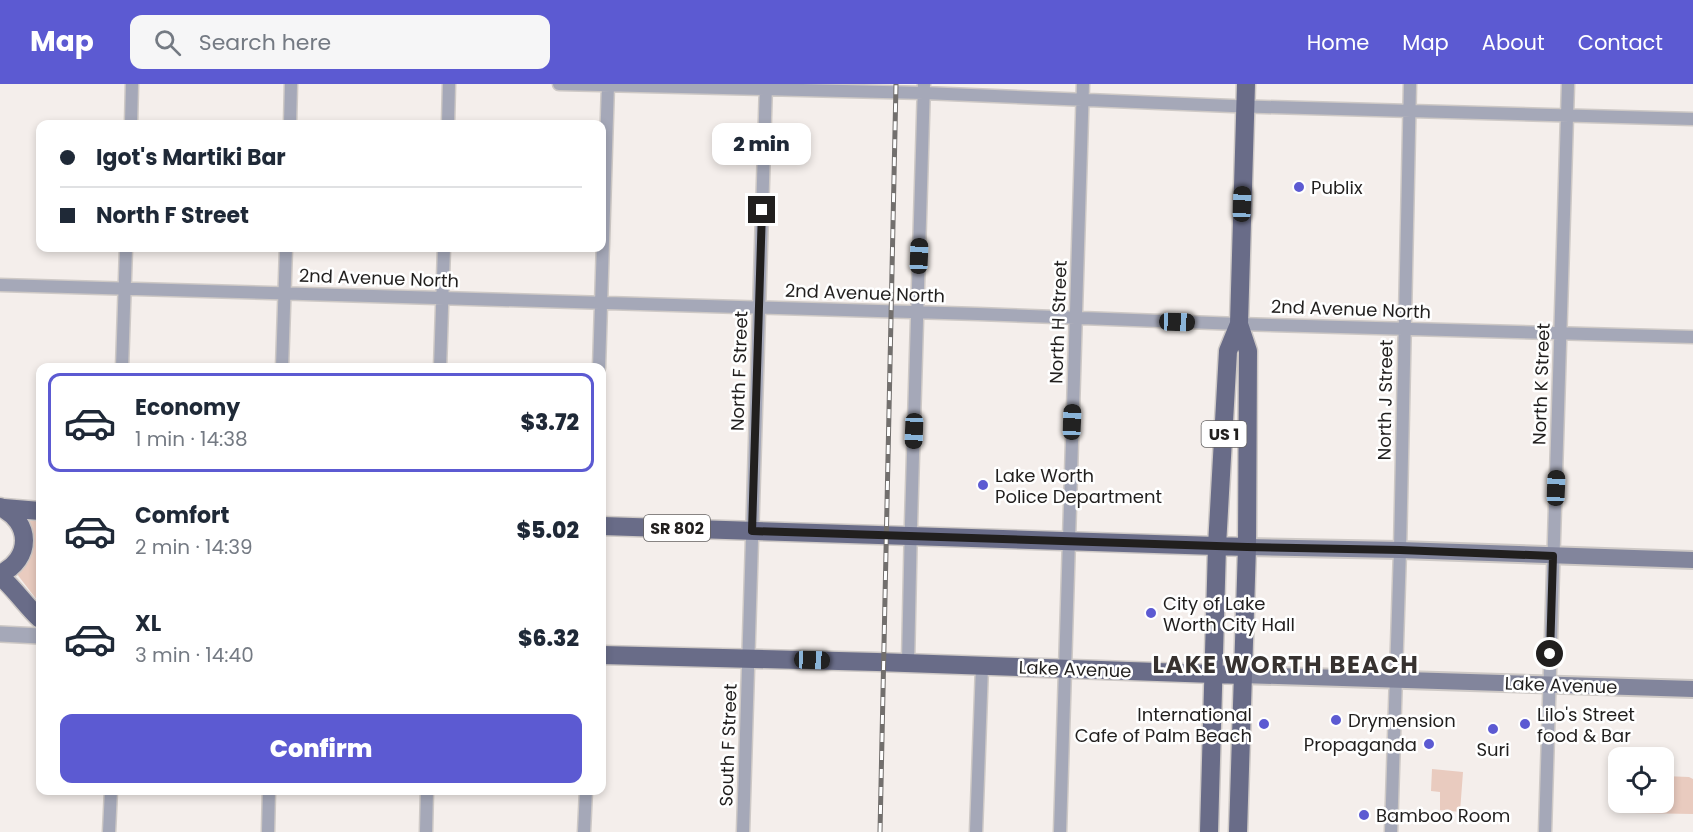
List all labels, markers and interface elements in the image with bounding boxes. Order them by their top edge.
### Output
search box [130,15,550,69]
text: Map [30,22,94,61]
icon: search [151,26,184,59]
text: Search here [199,27,331,58]
text: Home [1307,28,1369,57]
text: Map [1402,28,1449,57]
text: About [1482,28,1545,57]
text: Contact [1578,28,1663,57]
callout: 2 min [712,123,812,165]
text: 2 min [733,130,790,158]
text: Igot's Martiki Bar [96,142,286,173]
place label: Publix [1311,175,1363,200]
marker: Publix [1292,180,1306,194]
car [1232,186,1252,222]
route end [748,196,775,223]
text: North F Street [96,200,249,231]
car [909,238,929,274]
street label: North H Street [1043,260,1073,384]
street label: 2nd Avenue North [299,263,459,293]
street label: 2nd Avenue North [785,278,945,308]
street label: 2nd Avenue North [1271,294,1431,324]
street label: North F Street [724,310,754,432]
car [1159,312,1195,332]
street label: North K Street [1526,323,1556,445]
street label: North J Street [1371,339,1399,461]
text: Economy [135,392,240,423]
icon: car [63,396,117,450]
car [1062,404,1082,440]
text: $3.72 [520,407,579,438]
car [904,413,924,449]
road number: US 1 [1202,421,1246,447]
text: 1 min · 14:38 [135,425,248,453]
place label: Lake Worth Police Department [995,463,1162,509]
car [1546,470,1566,506]
marker: Lake Worth Police Department [976,478,990,492]
text: Comfort [135,500,229,531]
icon: car [63,504,117,558]
text: $5.02 [516,515,579,546]
road number: SR 802 [644,515,710,541]
text: 2 min · 14:39 [135,533,253,561]
place label: City of Lake Worth City Hall [1163,591,1295,637]
marker: City of Lake Worth City Hall [1144,606,1158,620]
text: XL [135,608,161,639]
icon: car [63,612,117,666]
text: $6.32 [518,623,579,654]
route start [1536,640,1563,667]
text: 3 min · 14:40 [135,641,254,669]
district label: LAKE WORTH BEACH [1153,648,1419,681]
car [794,650,830,670]
street label: Lake Avenue [1018,655,1132,683]
street label: Lake Avenue [1504,671,1618,699]
street label: South F Street [713,683,743,807]
place label: International Cafe of Palm Beach [1075,702,1252,748]
place label: Lilo's Street food & Bar [1537,702,1635,748]
place label: Drymension [1348,708,1456,733]
marker: Drymension [1329,713,1343,727]
button: Confirm [60,714,582,783]
marker: International Cafe of Palm Beach [1257,717,1271,731]
marker: Lilo's Street food & Bar [1518,717,1532,731]
marker: Suri [1486,722,1500,736]
place label: Propaganda [1304,732,1417,757]
marker: Propaganda [1422,737,1436,751]
place label: Suri [1476,737,1510,762]
map controls [1608,747,1674,813]
button: locate [1608,747,1674,813]
place label: Bamboo Room [1376,803,1510,828]
marker: Bamboo Room [1357,808,1371,822]

